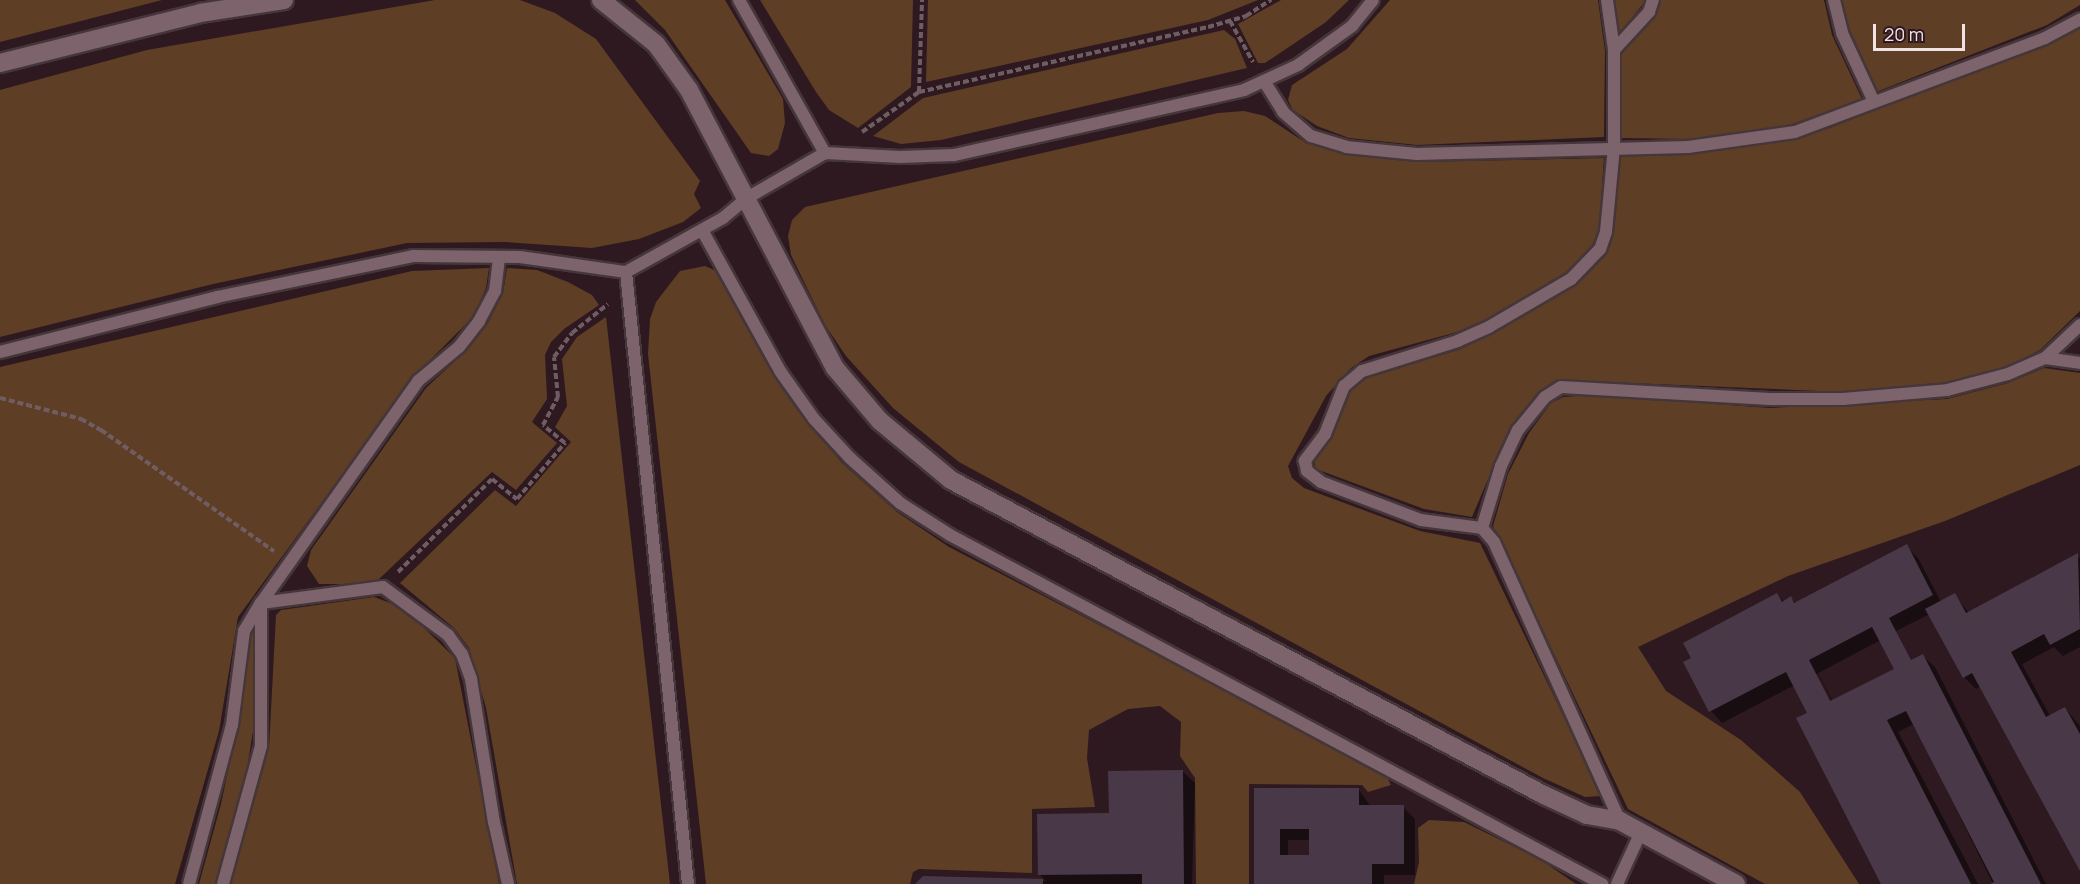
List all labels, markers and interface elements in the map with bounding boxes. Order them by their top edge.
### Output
scale bar [1876,12,1968,50]
text: 20 m [1884,22,1924,46]

